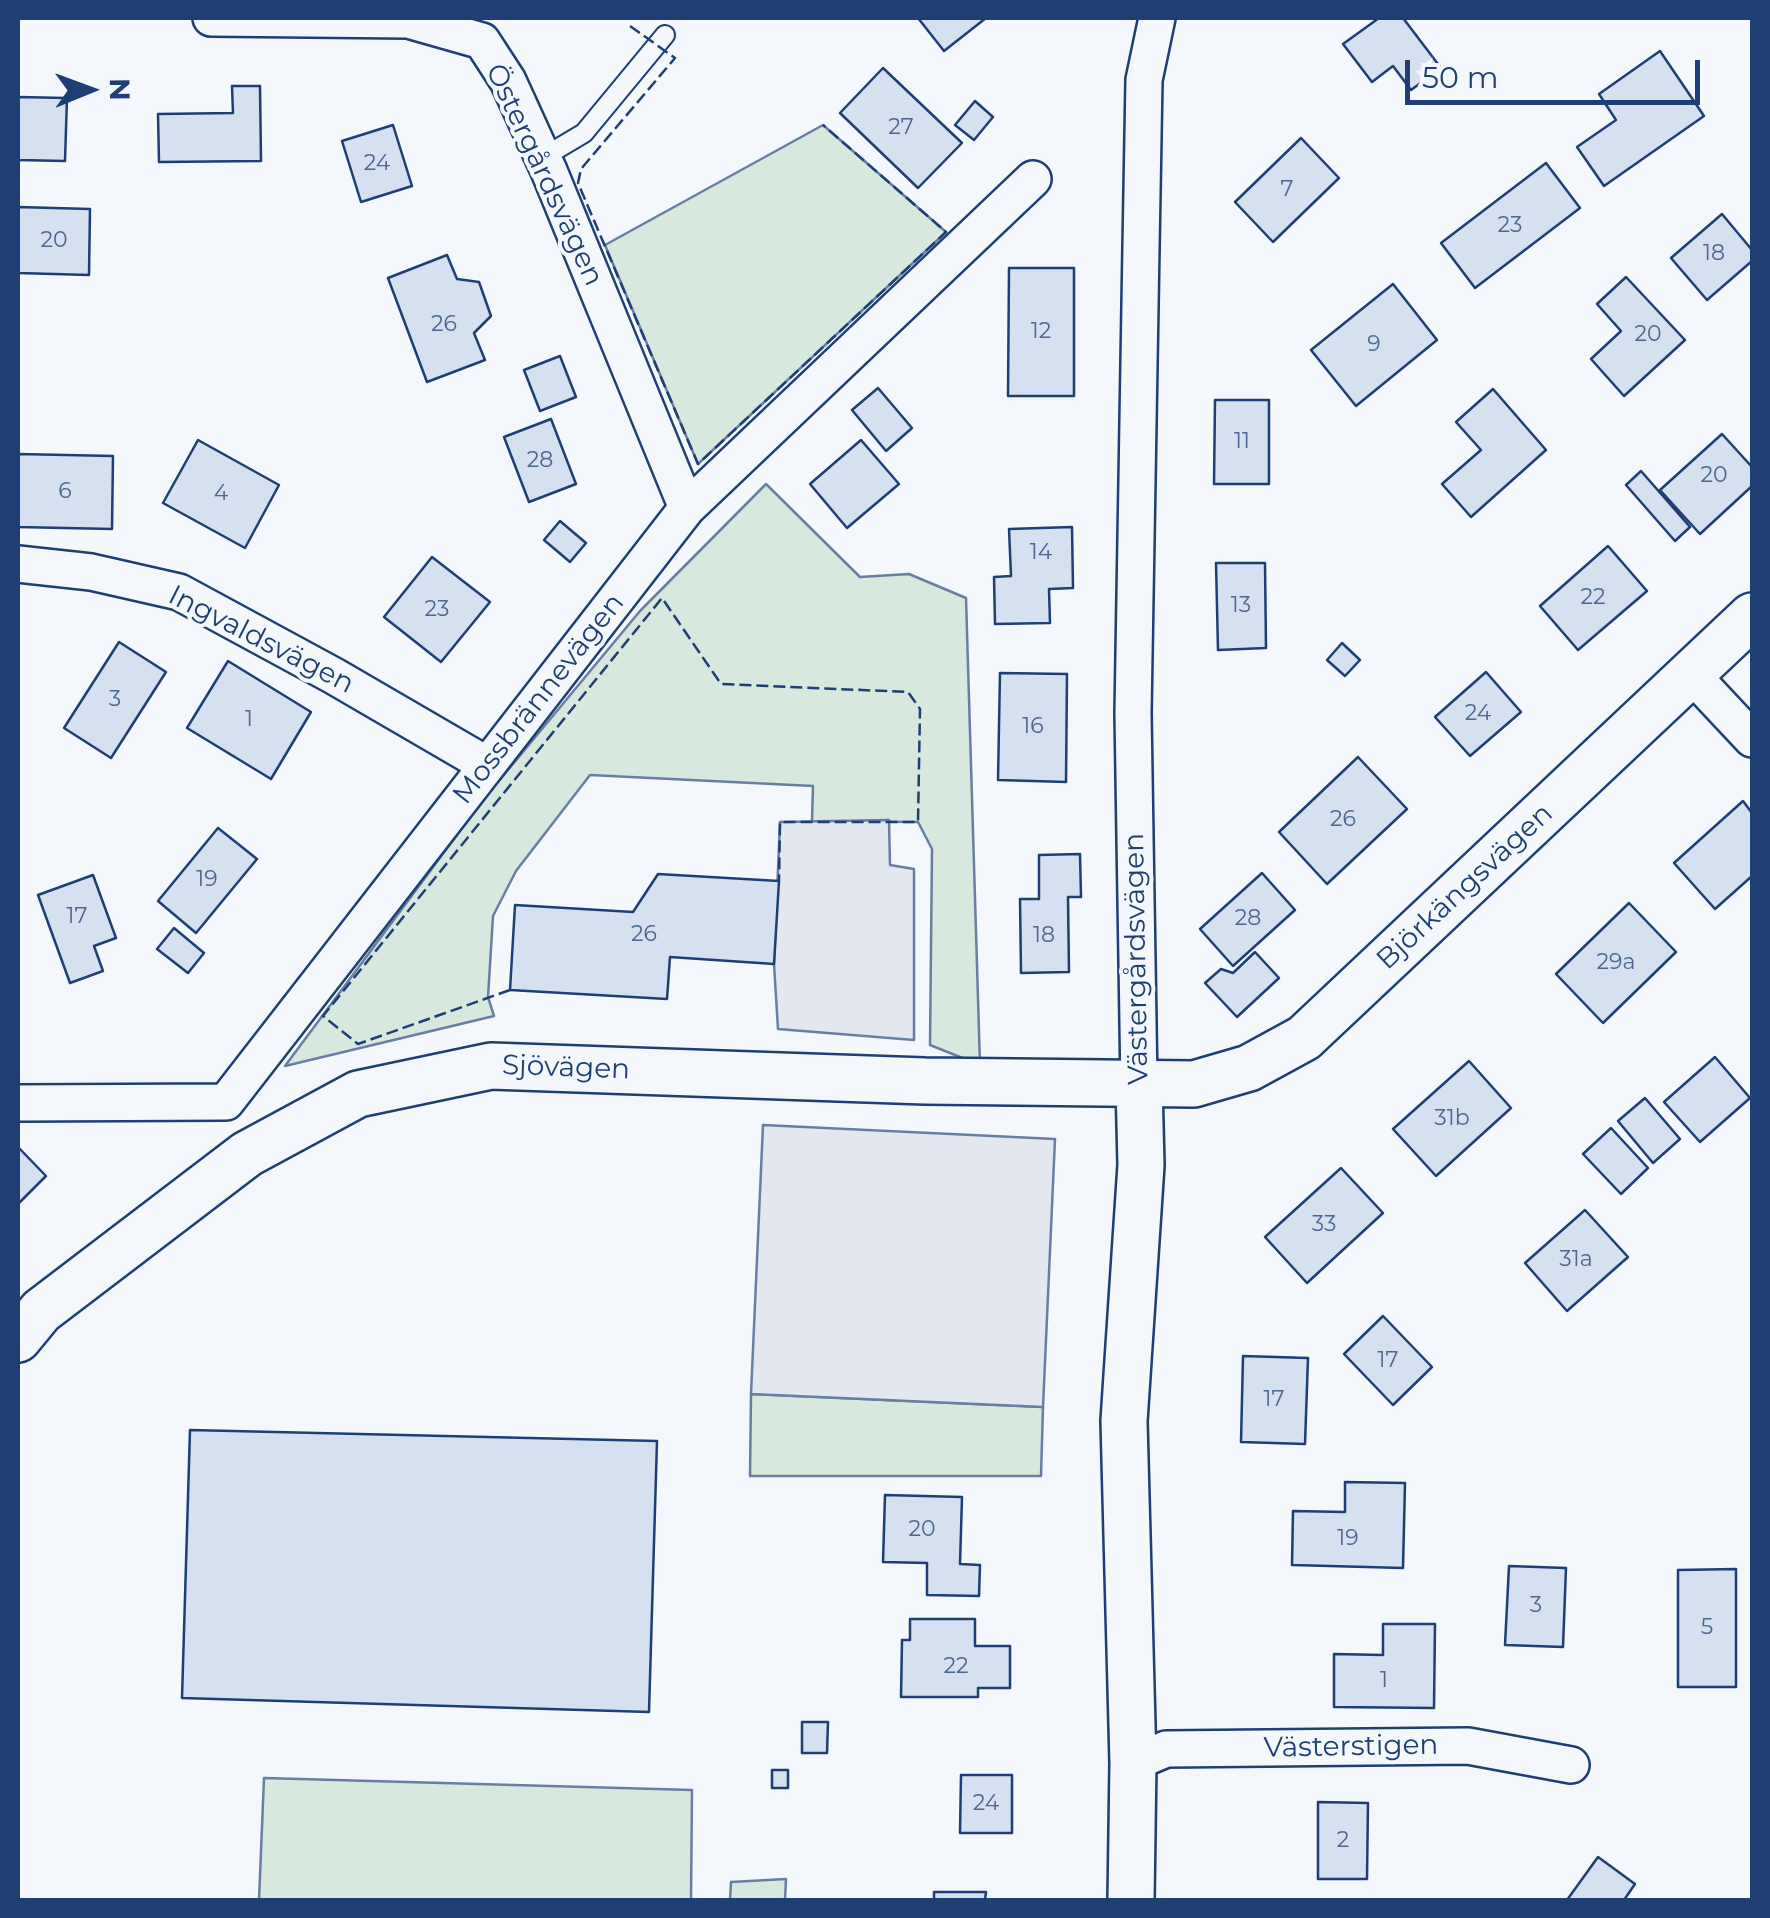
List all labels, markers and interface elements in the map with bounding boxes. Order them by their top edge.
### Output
north arrow [40,40,140,140]
scale bar [1410,40,1705,102]
street label: Östergårdsvägen [478,59,610,291]
text: 50 m [1422,59,1499,96]
text: N [103,78,137,101]
house number: 27 [888,115,914,141]
house number: 24 [364,151,390,177]
house number: 7 [1281,177,1293,203]
house number: 23 [1498,213,1522,239]
house number: 20 [40,228,68,254]
house number: 18 [1703,241,1725,267]
house number: 26 [431,312,457,338]
house number: 12 [1031,319,1051,345]
house number: 20 [1634,322,1662,348]
house number: 9 [1367,332,1381,358]
house number: 11 [1234,429,1250,455]
house number: 28 [527,448,553,474]
house number: 20 [1700,463,1728,489]
house number: 6 [58,479,72,505]
house number: 4 [214,481,228,507]
house number: 14 [1030,540,1052,566]
street label: Ingvaldsvägen [163,579,359,701]
house number: 22 [1581,585,1605,611]
street label: Mossbrännevägen [446,587,632,811]
house number: 13 [1231,593,1251,619]
house number: 23 [425,597,449,623]
house number: 3 [109,687,121,713]
house number: 24 [1465,701,1491,727]
house number: 1 [245,707,253,733]
house number: 16 [1022,714,1044,740]
street label: Björkängsvägen [1370,797,1560,977]
house number: 26 [1330,807,1356,833]
street label: Västergårdsvägen [1118,833,1156,1085]
house number: 19 [196,867,218,893]
house number: 17 [67,904,87,930]
house number: 28 [1235,906,1261,932]
house number: 26 [631,922,657,948]
house number: 18 [1033,923,1055,949]
house number: 29a [1597,950,1635,976]
street label: Sjövägen [501,1049,631,1087]
house number: 31b [1434,1106,1470,1132]
house number: 33 [1312,1212,1336,1238]
house number: 31a [1559,1247,1593,1273]
house number: 17 [1378,1348,1398,1374]
house number: 17 [1264,1387,1284,1413]
house number: 20 [908,1517,936,1543]
house number: 19 [1337,1526,1359,1552]
house number: 3 [1530,1593,1542,1619]
house number: 5 [1701,1615,1713,1641]
house number: 22 [944,1654,968,1680]
house number: 1 [1380,1668,1388,1694]
street label: Västerstigen [1263,1729,1439,1765]
house number: 24 [973,1791,999,1817]
house number: 2 [1337,1828,1349,1854]

